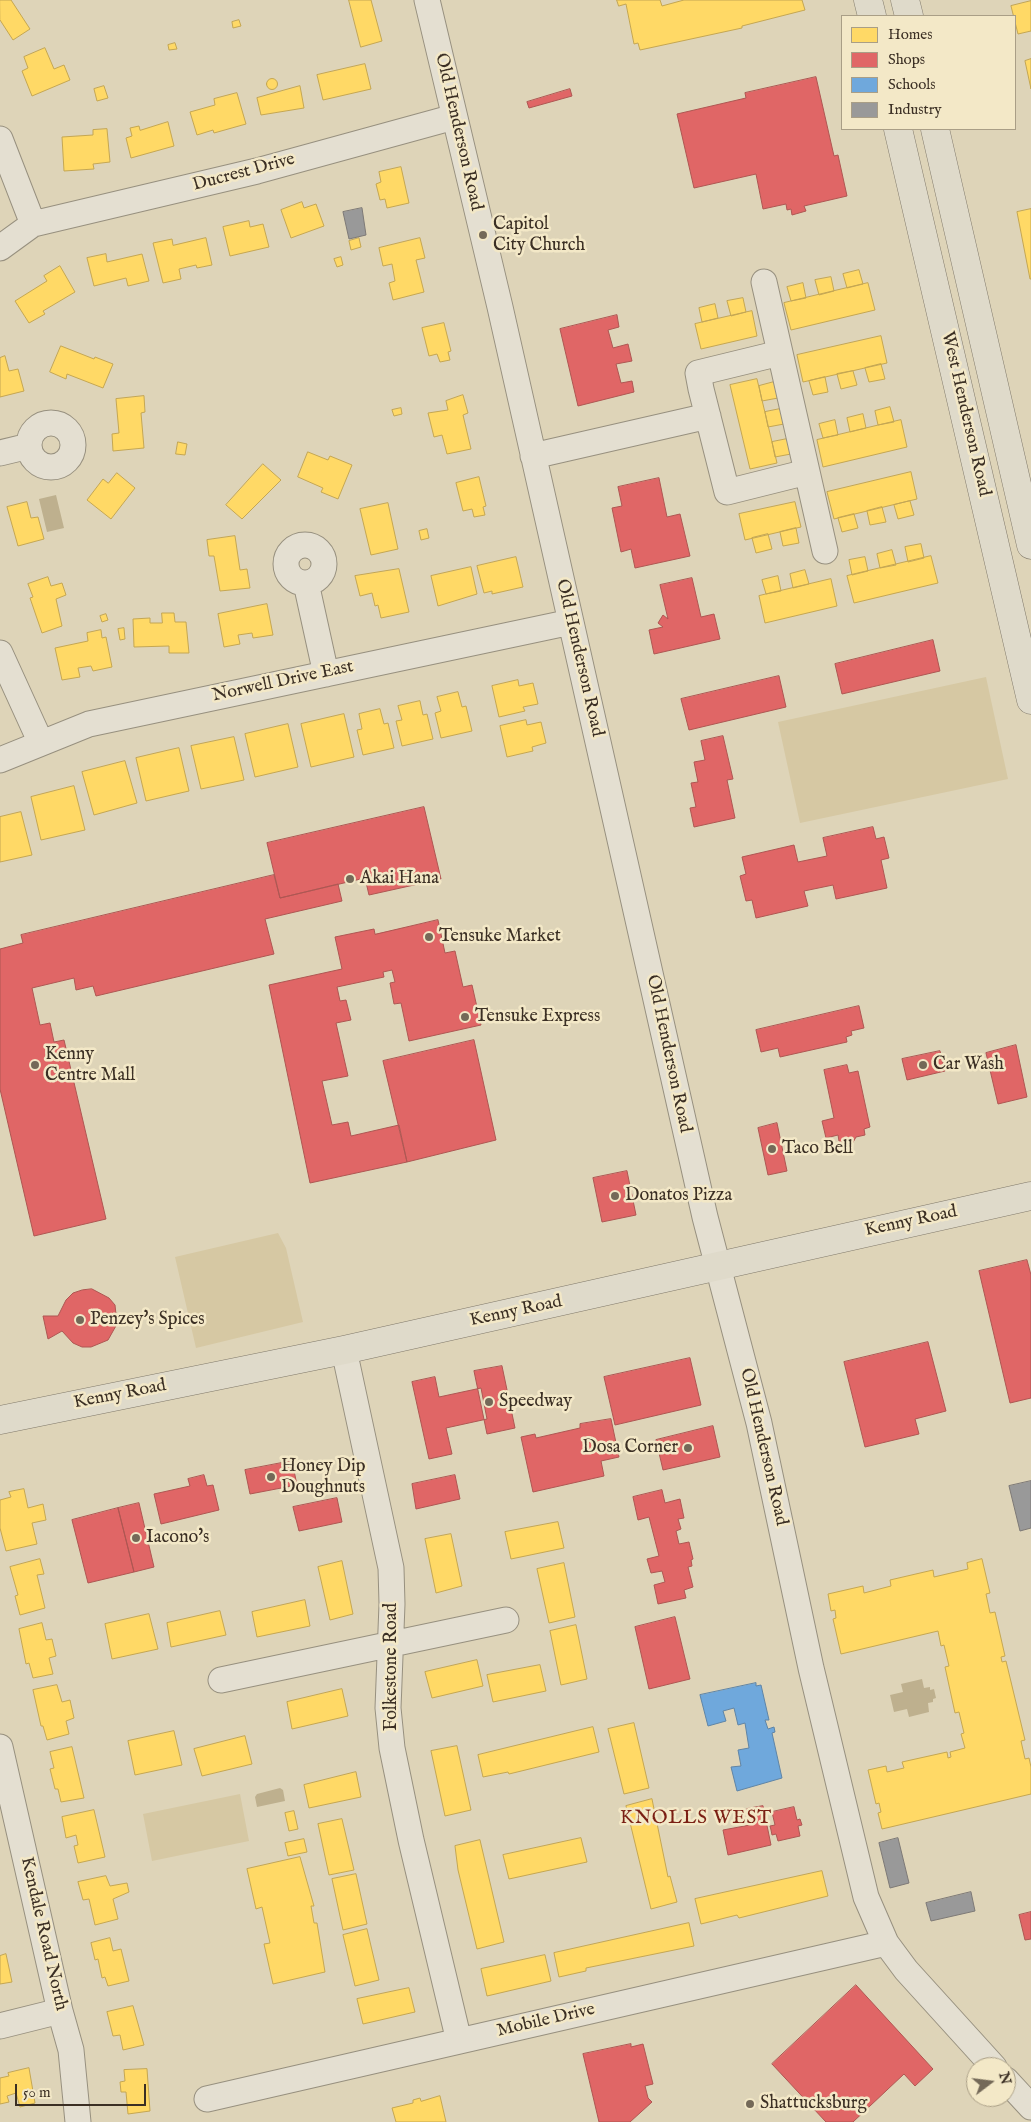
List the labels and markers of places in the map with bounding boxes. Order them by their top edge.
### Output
place label: Capitol City Church [493,214,585,256]
marker: Capitol City Church [477,229,489,241]
place label: Akai Hana [360,868,439,890]
marker: Akai Hana [344,873,356,885]
place label: Tensuke Market [439,926,561,948]
marker: Tensuke Market [423,931,435,943]
place label: Tensuke Express [475,1006,600,1028]
marker: Tensuke Express [459,1011,471,1023]
place label: Kenny Centre Mall [45,1044,135,1086]
place label: Car Wash [933,1054,1004,1076]
marker: Kenny Centre Mall [29,1059,41,1071]
marker: Car Wash [917,1059,929,1071]
place label: Taco Bell [782,1138,853,1160]
marker: Taco Bell [766,1143,778,1155]
place label: Donatos Pizza [625,1185,732,1207]
marker: Donatos Pizza [609,1190,621,1202]
place label: Penzey's Spices [90,1309,205,1331]
marker: Penzey's Spices [74,1314,86,1326]
place label: Speedway [499,1391,572,1413]
marker: Speedway [483,1396,495,1408]
place label: Dosa Corner [582,1437,678,1459]
marker: Dosa Corner [682,1442,694,1454]
place label: Honey Dip Doughnuts [281,1456,365,1498]
marker: Honey Dip Doughnuts [265,1471,277,1483]
place label: Iacono's [146,1527,209,1549]
marker: Iacono's [130,1532,142,1544]
place label: Shattucksburg [760,2093,867,2115]
marker: Shattucksburg [744,2098,756,2110]

